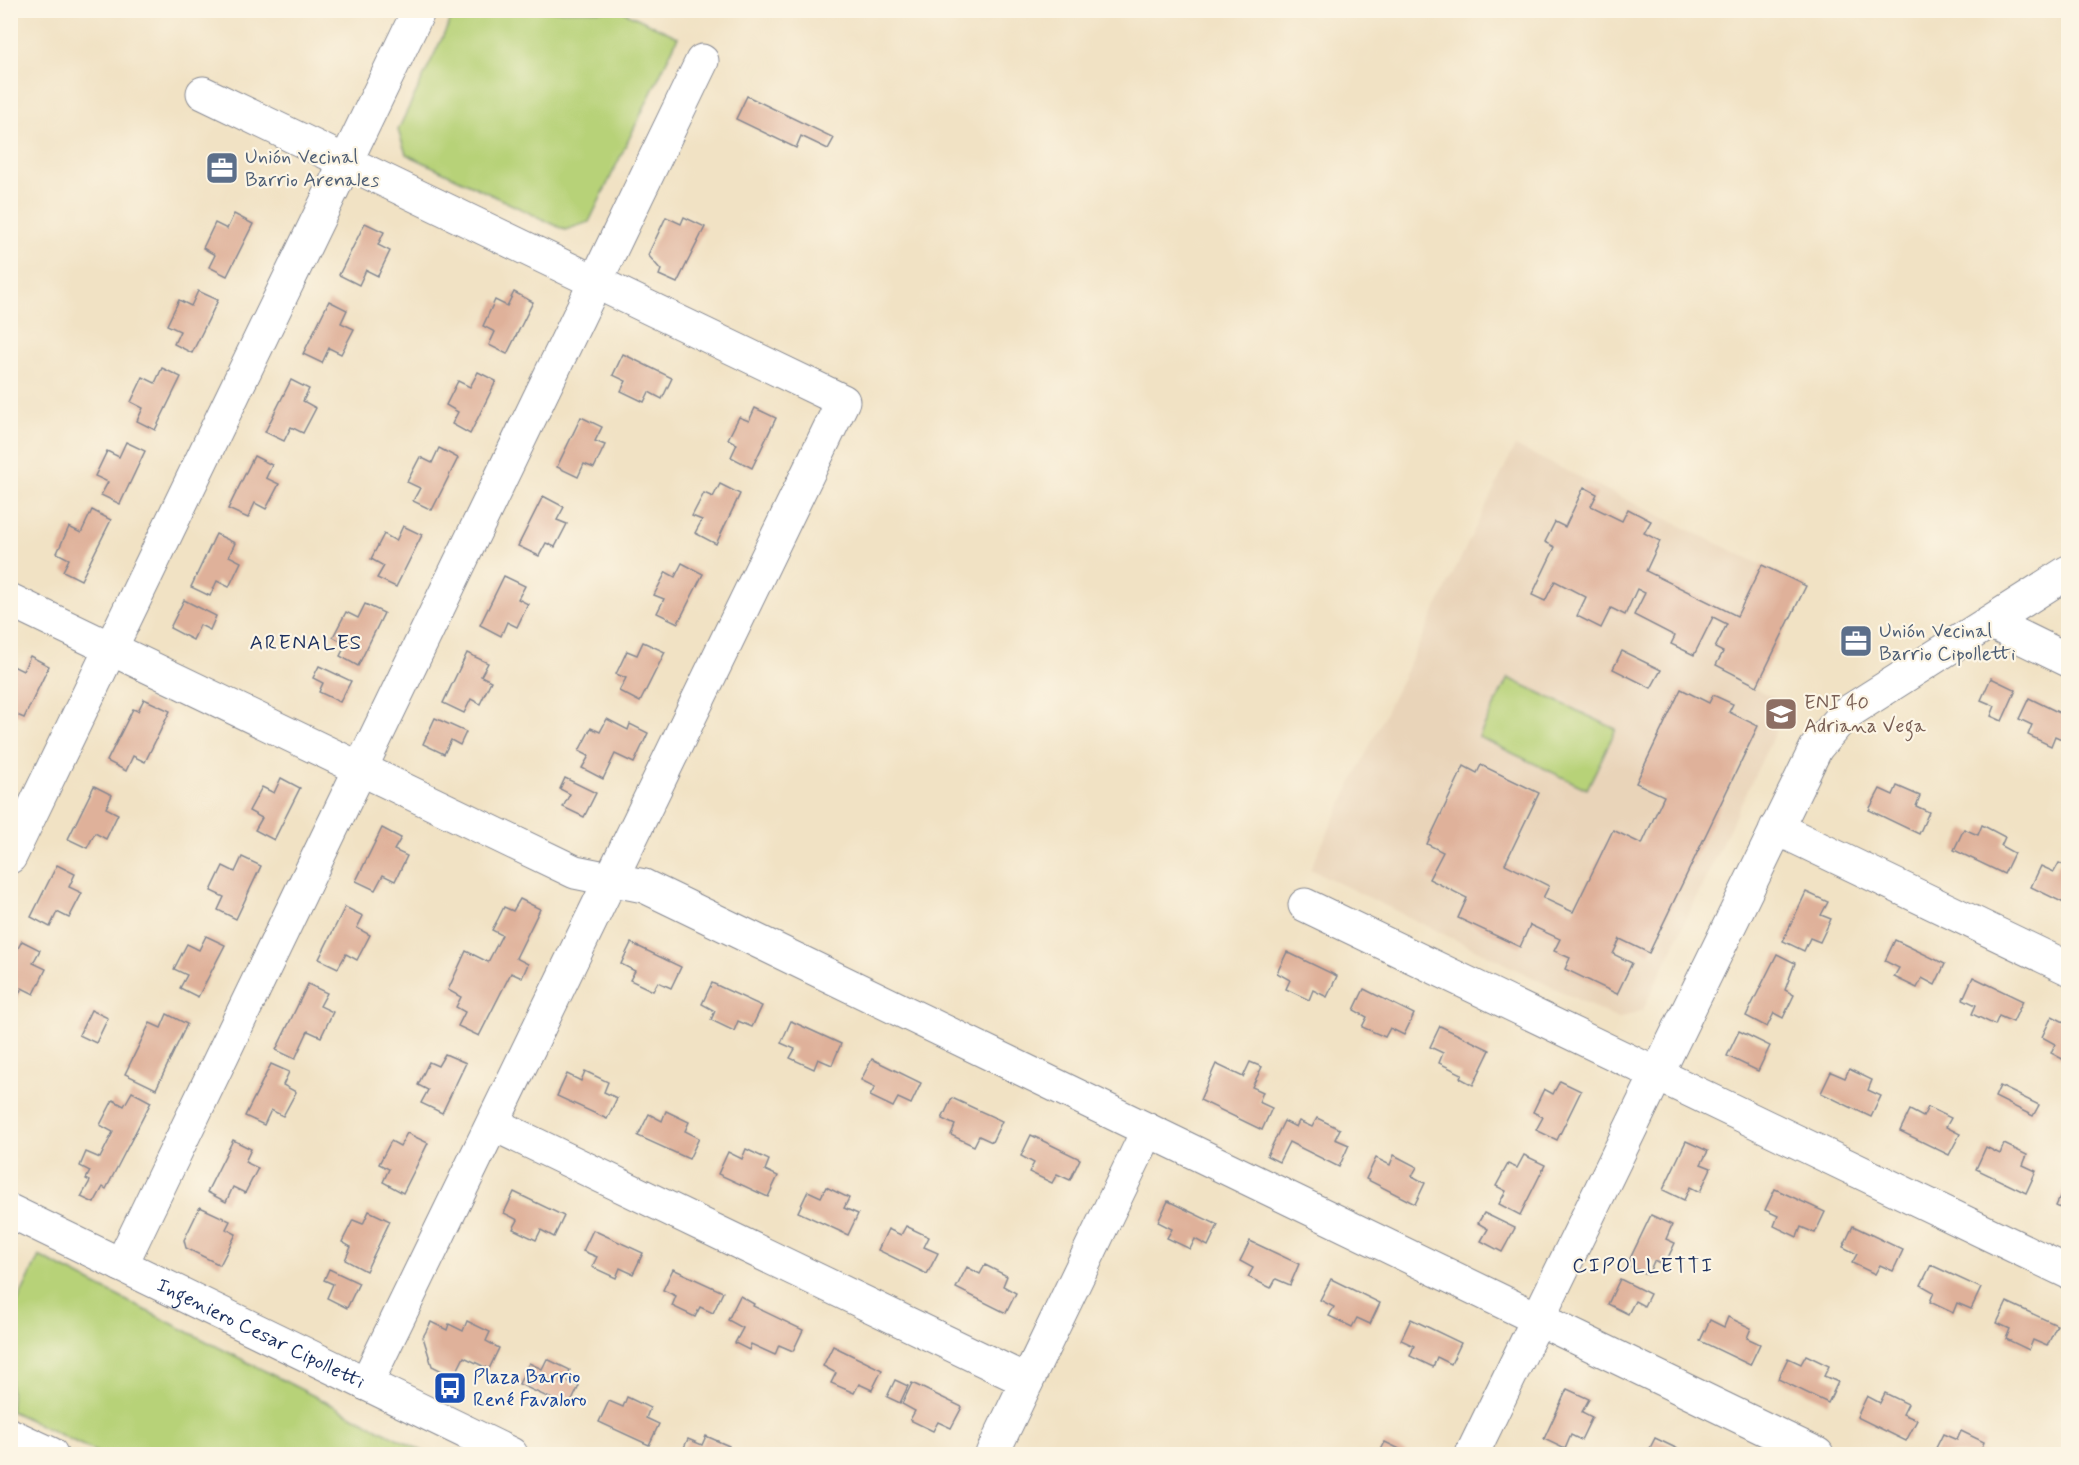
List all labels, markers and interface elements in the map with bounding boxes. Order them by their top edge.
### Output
place label: Unión Vecinal Barrio Arenales [245,144,379,194]
office icon: Unión Vecinal Barrio Arenales [204,150,240,186]
place label: Unión Vecinal Barrio Cipolletti [1879,618,2016,668]
office icon: Unión Vecinal Barrio Cipolletti [1838,623,1874,659]
district label: ARENALES [249,629,363,657]
place label: ENI 40 Adriana Vega [1804,690,1927,742]
school or university icon: ENI 40 Adriana Vega [1763,696,1799,732]
district label: CIPOLLETTI [1572,1252,1714,1280]
street label: Ingeniero Cesar Cipolletti [152,1272,369,1396]
place label: Plaza Barrio René Favaloro [473,1364,587,1414]
bus stop icon: Plaza Barrio René Favaloro [432,1370,468,1406]

